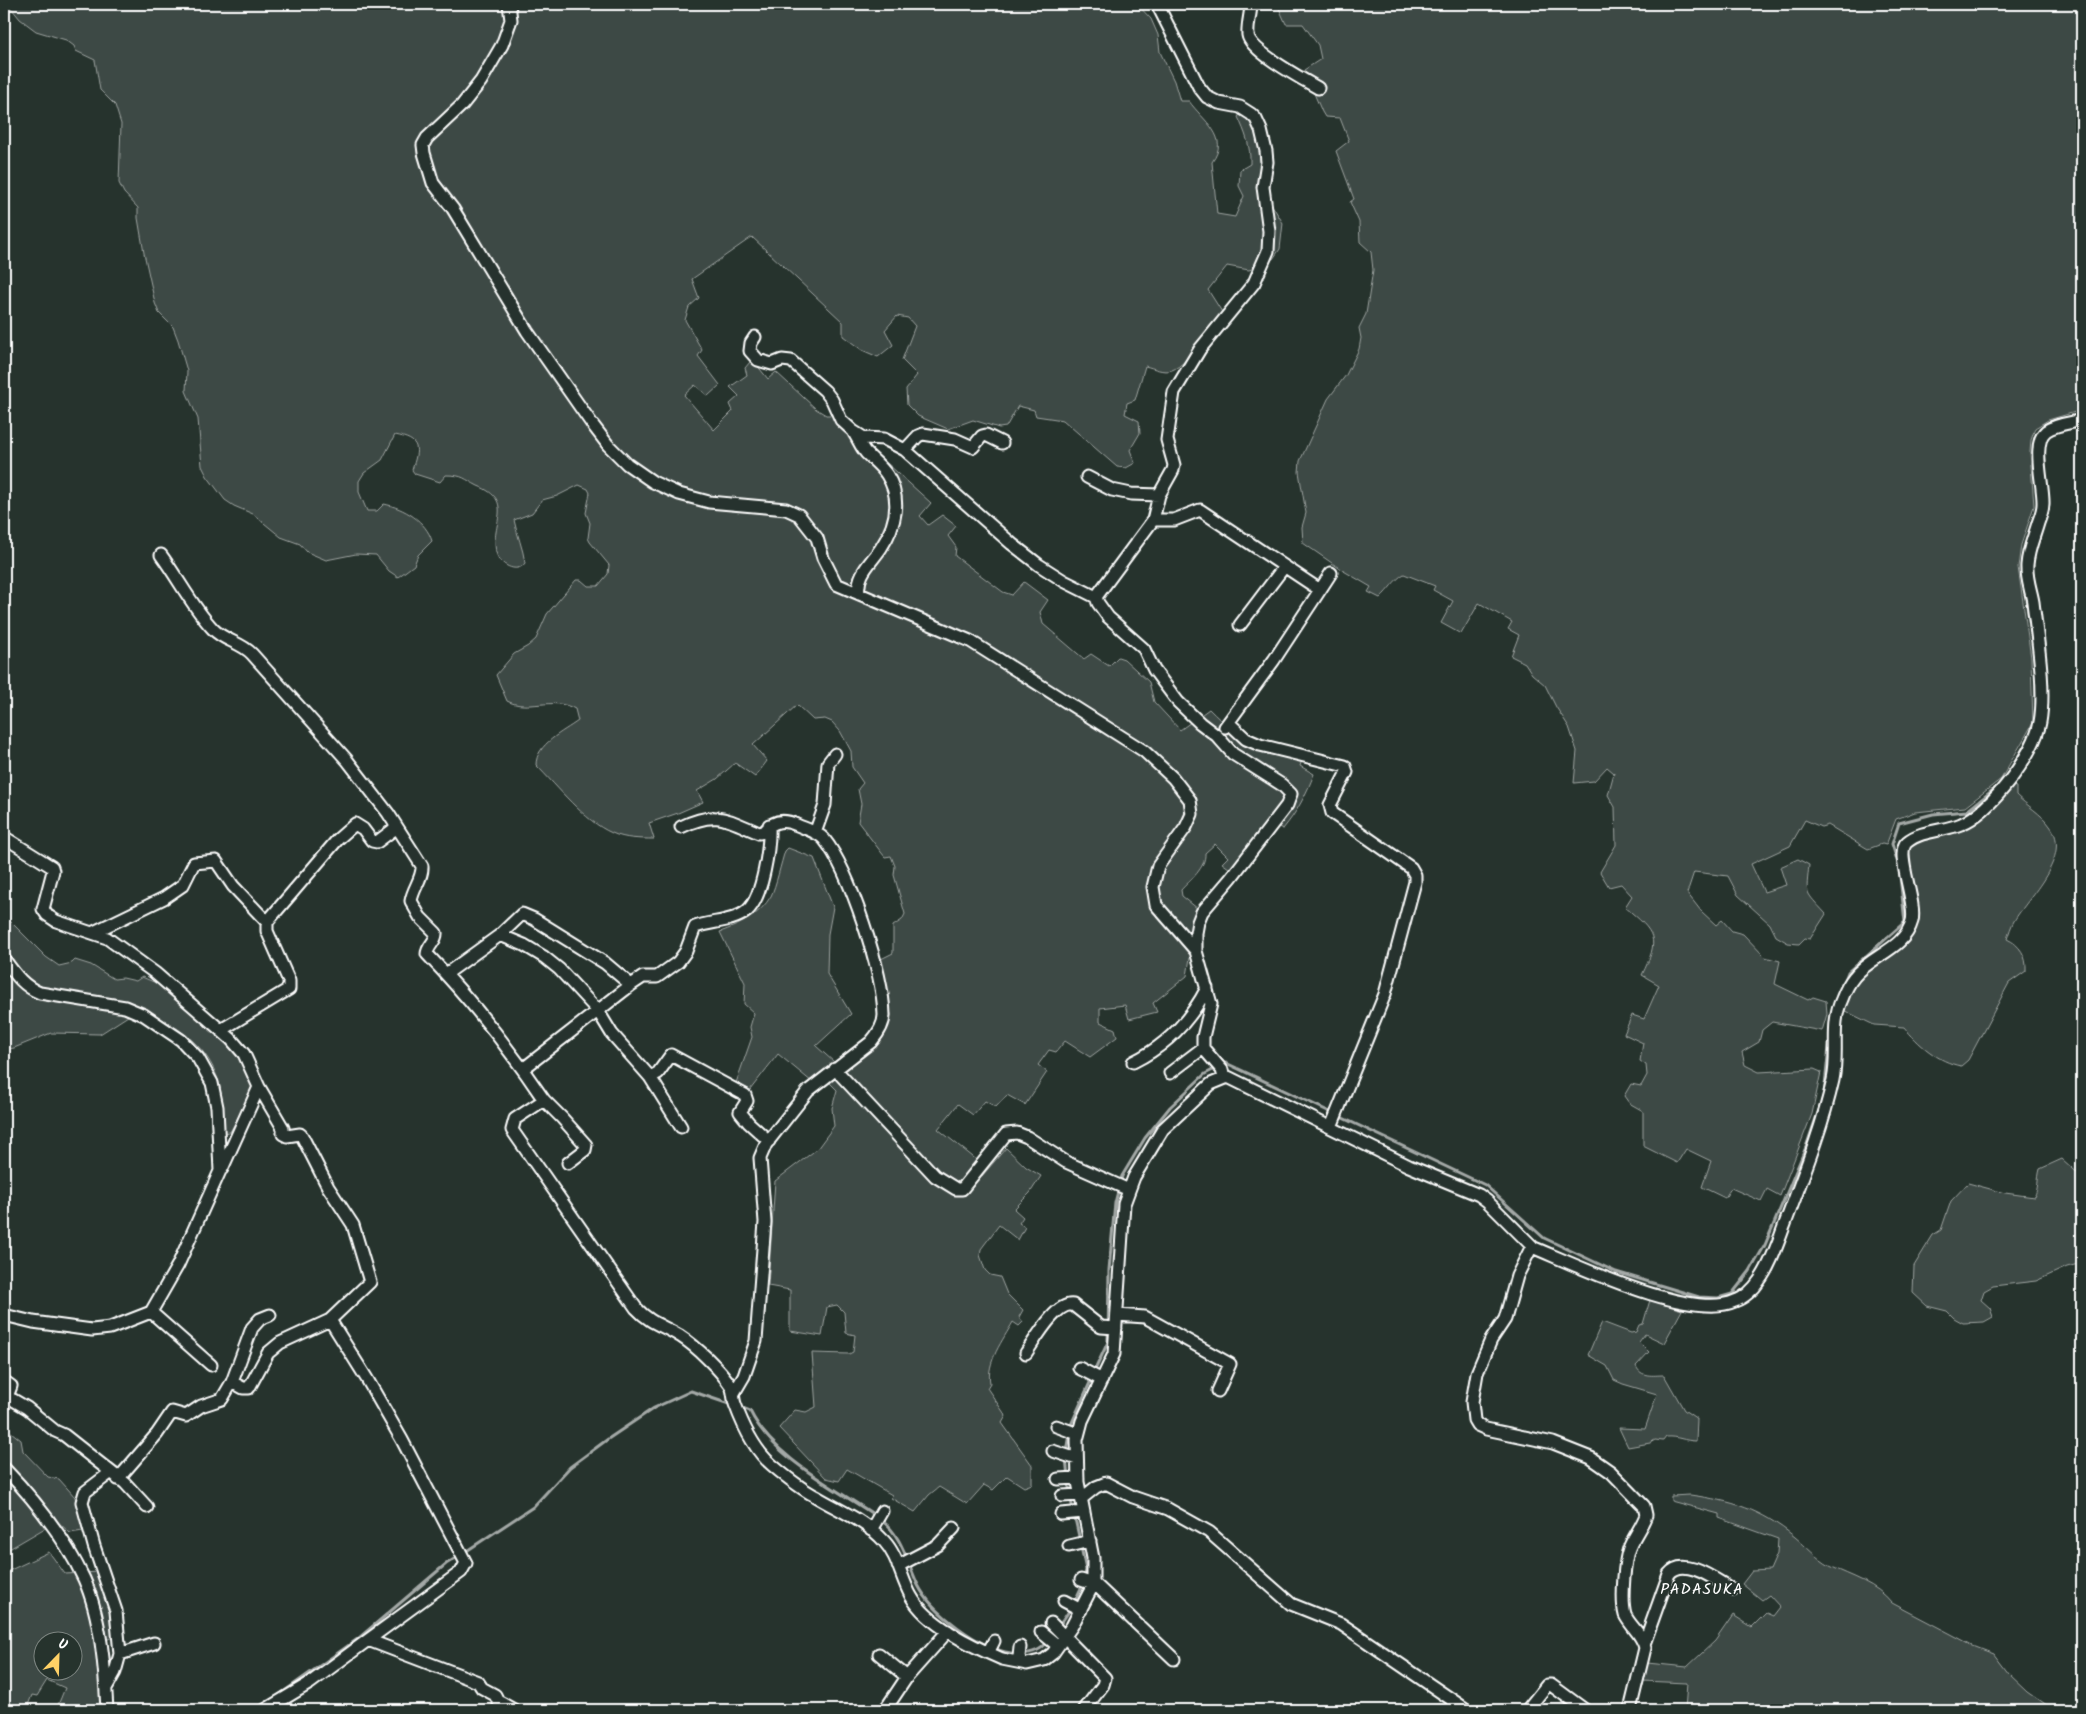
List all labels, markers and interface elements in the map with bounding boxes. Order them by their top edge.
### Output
district label: PADASUKA [1660,1577,1744,1602]
north arrow [32,1632,82,1682]
text: U [55,1633,71,1657]

